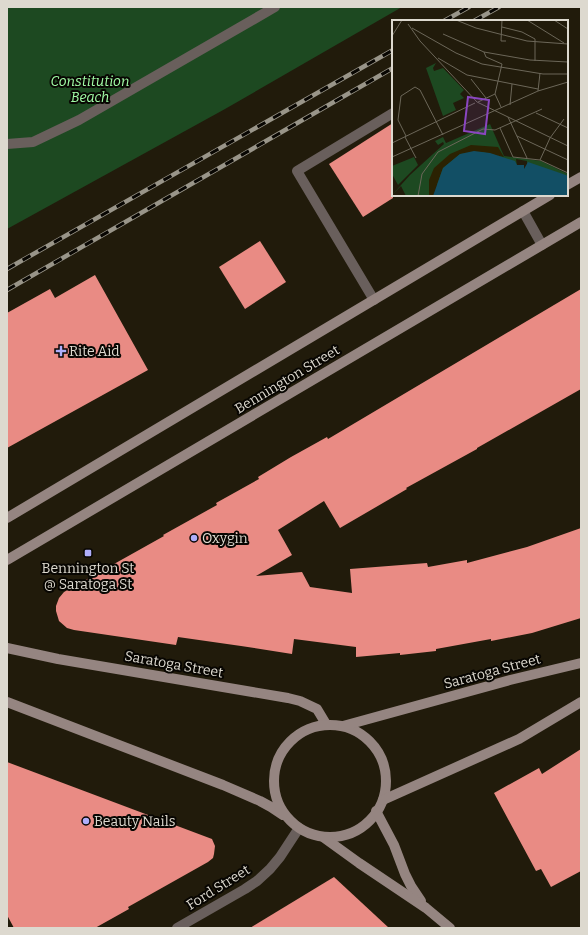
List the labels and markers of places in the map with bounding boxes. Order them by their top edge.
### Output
place label: Rite Aid [69,343,120,360]
marker: Rite Aid [56,346,66,356]
place label: Oxygin [202,530,248,547]
marker: Oxygin [189,533,199,543]
marker: Bennington St @ Saratoga St [83,548,93,558]
place label: Bennington St @ Saratoga St [42,560,134,593]
place label: Beauty Nails [94,813,175,830]
marker: Beauty Nails [81,816,91,826]

